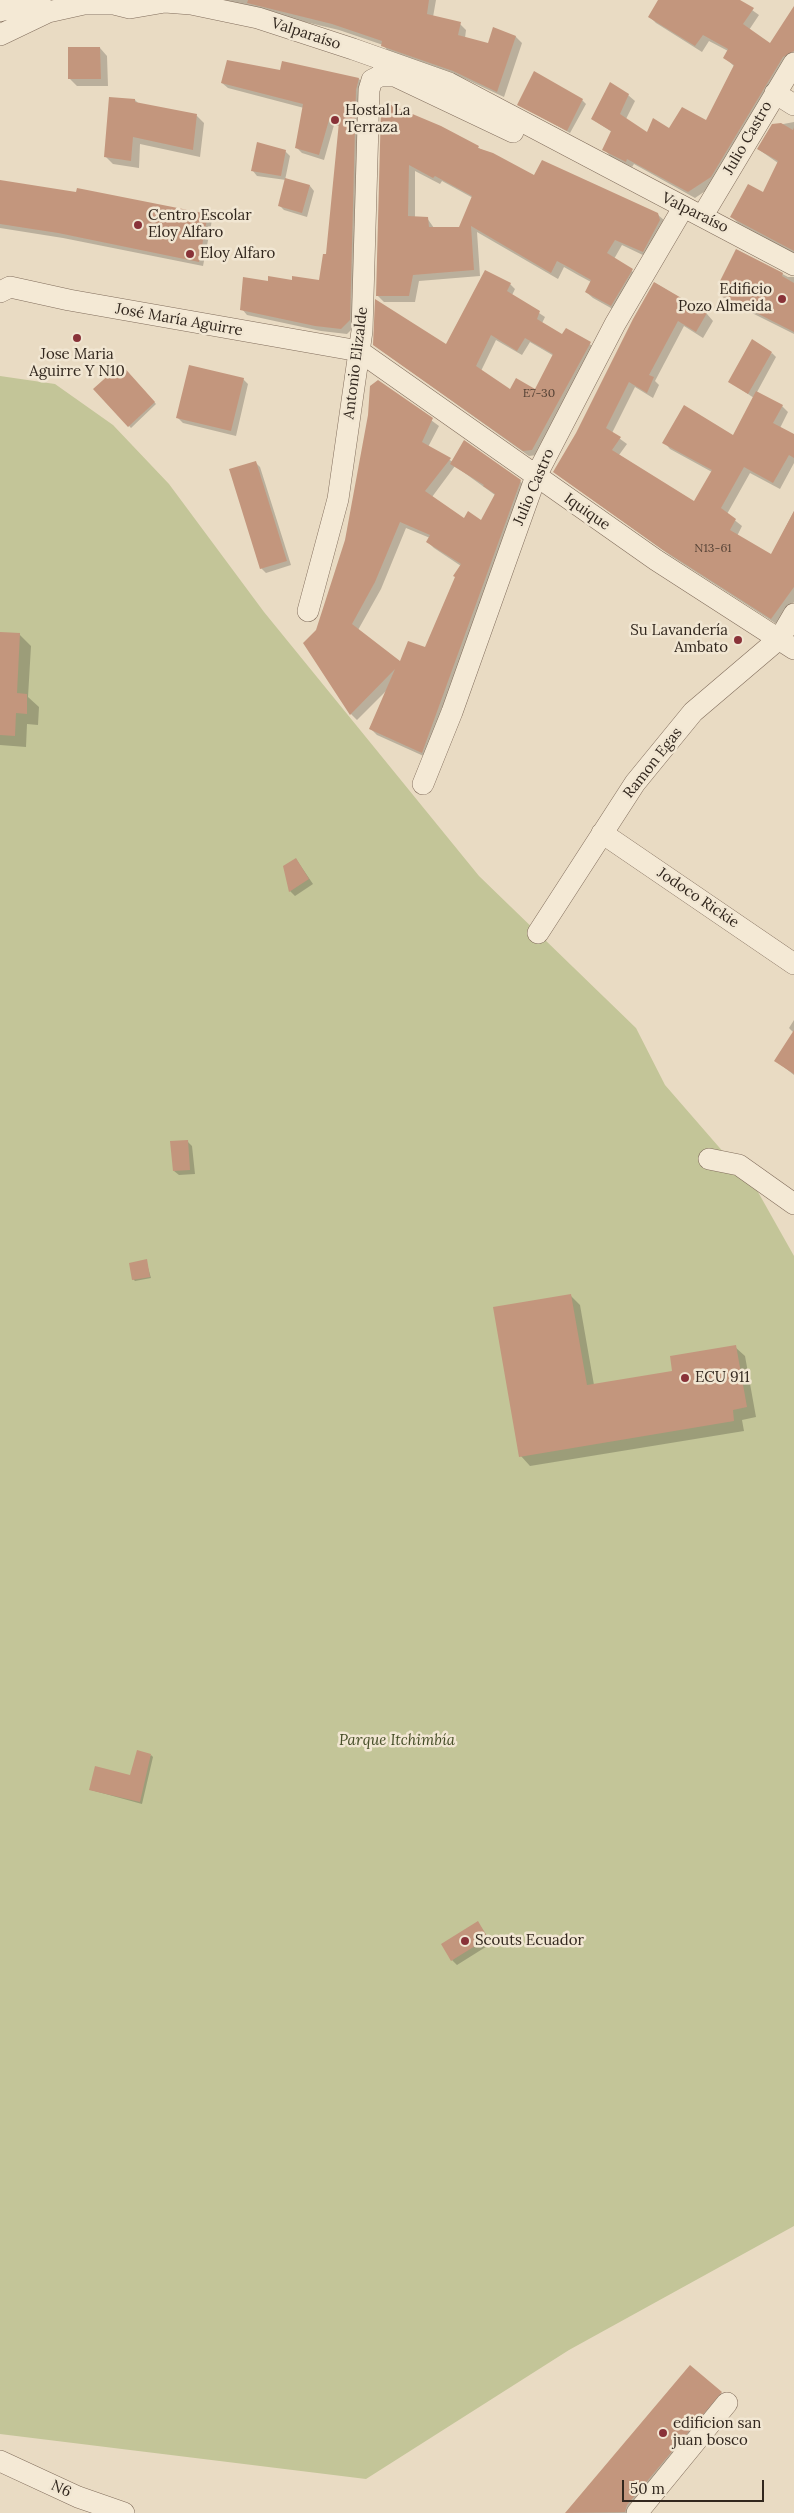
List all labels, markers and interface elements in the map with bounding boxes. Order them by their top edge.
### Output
street label: Valparaíso [269,14,343,54]
street label: Julio Castro [720,98,776,178]
place label: Hostal La Terraza [345,102,410,137]
marker: Hostal La Terraza [329,114,341,126]
street label: Valparaíso [659,189,731,237]
place label: Centro Escolar Eloy Alfaro [148,207,252,242]
marker: Centro Escolar Eloy Alfaro [132,219,144,231]
place label: Eloy Alfaro [200,245,275,263]
marker: Eloy Alfaro [184,248,196,260]
place label: Edificio Pozo Almeida [678,281,772,316]
marker: Edificio Pozo Almeida [776,293,788,305]
street label: José María Aguirre [114,300,244,340]
street label: Antonio Elizalde [340,306,372,420]
marker: Jose Maria Aguirre Y N10 [71,332,83,344]
place label: Jose Maria Aguirre Y N10 [29,346,125,381]
house number: E7-30 [523,387,555,401]
street label: Julio Castro [510,446,558,528]
street label: Iquique [560,490,614,534]
house number: N13-61 [694,542,732,556]
place label: Su Lavandería Ambato [630,622,728,657]
marker: Su Lavandería Ambato [732,634,744,646]
street label: Ramon Egas [620,724,686,802]
street label: Jodoco Rickie [654,864,742,932]
place label: ECU 911 [695,1369,750,1387]
marker: ECU 911 [679,1372,691,1384]
park label: Parque Itchimbía [339,1732,455,1750]
place label: Scouts Ecuador [475,1932,584,1950]
marker: Scouts Ecuador [459,1935,471,1947]
place label: edificion san juan bosco [673,2415,761,2450]
marker: edificion san juan bosco [657,2427,669,2439]
scale bar [624,2470,766,2502]
street label: N6 [48,2477,74,2501]
text: 50 m [630,2479,665,2498]

